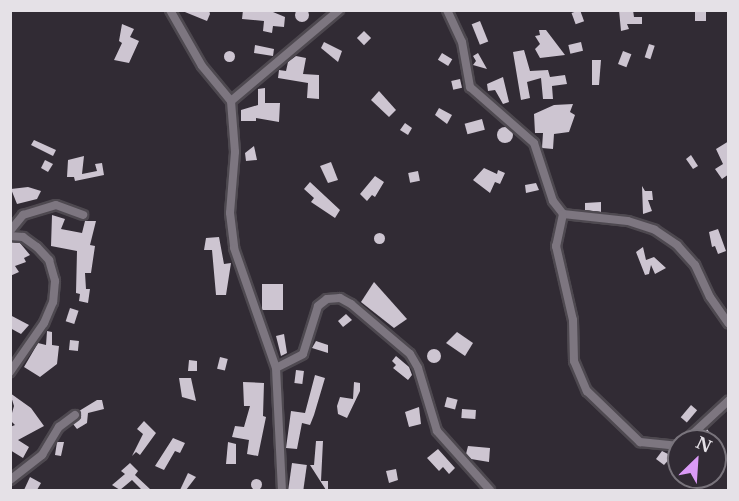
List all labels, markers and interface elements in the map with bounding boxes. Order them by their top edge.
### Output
north arrow [667,429,727,489]
text: N [693,432,715,457]

